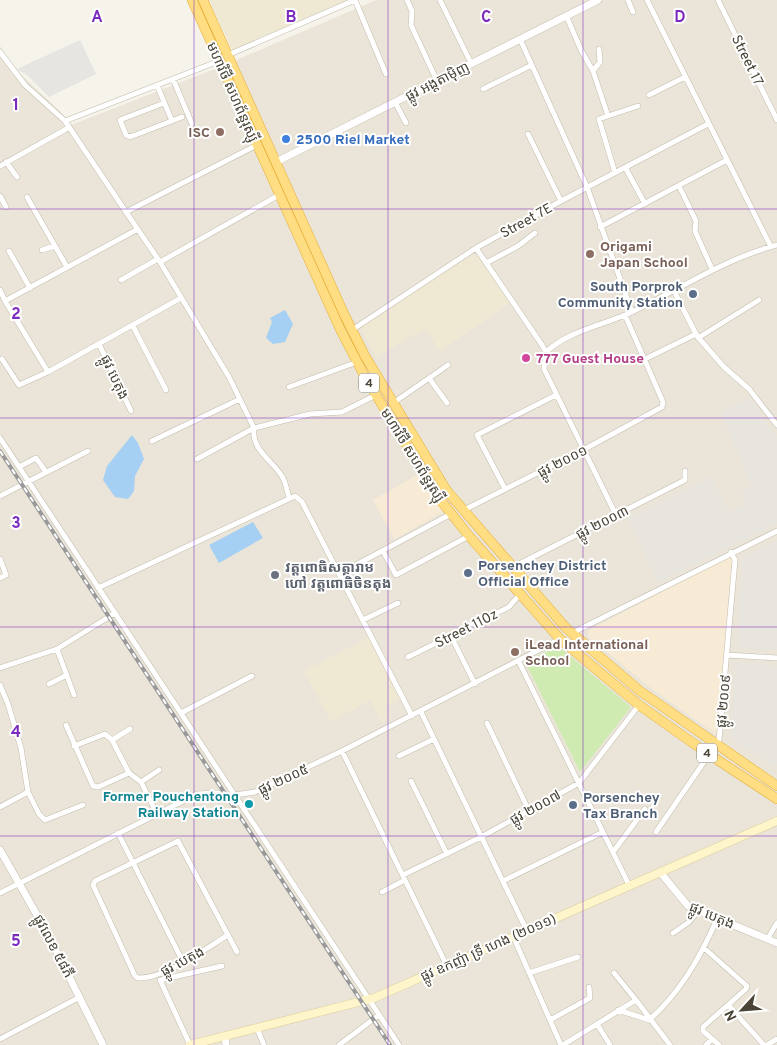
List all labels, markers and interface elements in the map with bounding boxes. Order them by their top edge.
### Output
text: A [91,8,103,28]
text: B [285,8,297,28]
text: C [481,8,491,28]
text: D [674,8,686,28]
street label: Street 17 [727,33,766,89]
street label: មហាវិថី សហព័ន្ធរុស្ស៊ី [200,39,263,146]
street label: ផ្លូវ អង្តតាម៉ិញ [403,59,474,108]
text: 1 [13,96,19,116]
place label: ISC [188,125,210,142]
marker: ISC [214,126,226,138]
place label: 2500 Riel Market [296,132,410,149]
marker: 2500 Riel Market [280,133,292,145]
street label: Street 7E [498,200,556,243]
place label: Origami Japan School [600,239,688,272]
marker: Origami Japan School [584,248,596,260]
place label: South Porprok Community Station [558,279,683,312]
marker: South Porprok Community Station [687,288,699,300]
text: 2 [11,305,21,325]
place label: 777 Guest House [536,351,644,368]
marker: 777 Guest House [520,352,532,364]
street label: ផ្លូវ បេតុង [94,353,131,404]
road number: 4 [359,373,379,392]
street label: មហាវិថី សហព័ន្ធរុស្ស៊ី [375,405,449,507]
street label: ផ្លូវ ២០០១ [535,443,592,484]
street label: ផ្លូវ ២០០៣ [573,503,633,546]
text: 3 [11,514,21,534]
place label: Porsenchey District Official Office [478,558,606,591]
place label: វត្តពោធិសត្តារាម ហៅ វត្តពោធិចិនតុង [285,560,391,593]
marker: Porsenchey District Official Office [462,567,474,579]
marker: វត្តពោធិសត្តារាម ហៅ វត្តពោធិចិនតុង [269,569,281,581]
street label: Street 110z [432,606,501,652]
place label: iLead International School [525,637,648,670]
marker: iLead International School [509,646,521,658]
street label: ផ្លូវ ២០០៩ [714,674,737,729]
text: 4 [11,723,21,743]
road number: 4 [697,744,717,762]
street label: ផ្លូវ ២០០៥ [256,761,313,801]
street label: ផ្លូវ ២០០៧ [507,787,565,831]
place label: Former Pouchentong Railway Station [103,789,239,822]
place label: Porsenchey Tax Branch [583,790,660,823]
marker: Former Pouchentong Railway Station [243,798,255,810]
marker: Porsenchey Tax Branch [567,799,579,811]
street label: ផ្លូវ បេតុង [685,899,737,935]
street label: ផ្លូវ ឧកញ៉ា ទ្រី ហេង (២០១១) [418,910,560,988]
street label: ផ្លូវលេខ ៥៨ភី [27,912,77,982]
text: 5 [11,932,21,952]
street label: ផ្លូវ បេតុង [158,944,209,983]
north arrow [717,985,767,1035]
text: N [722,1007,742,1023]

